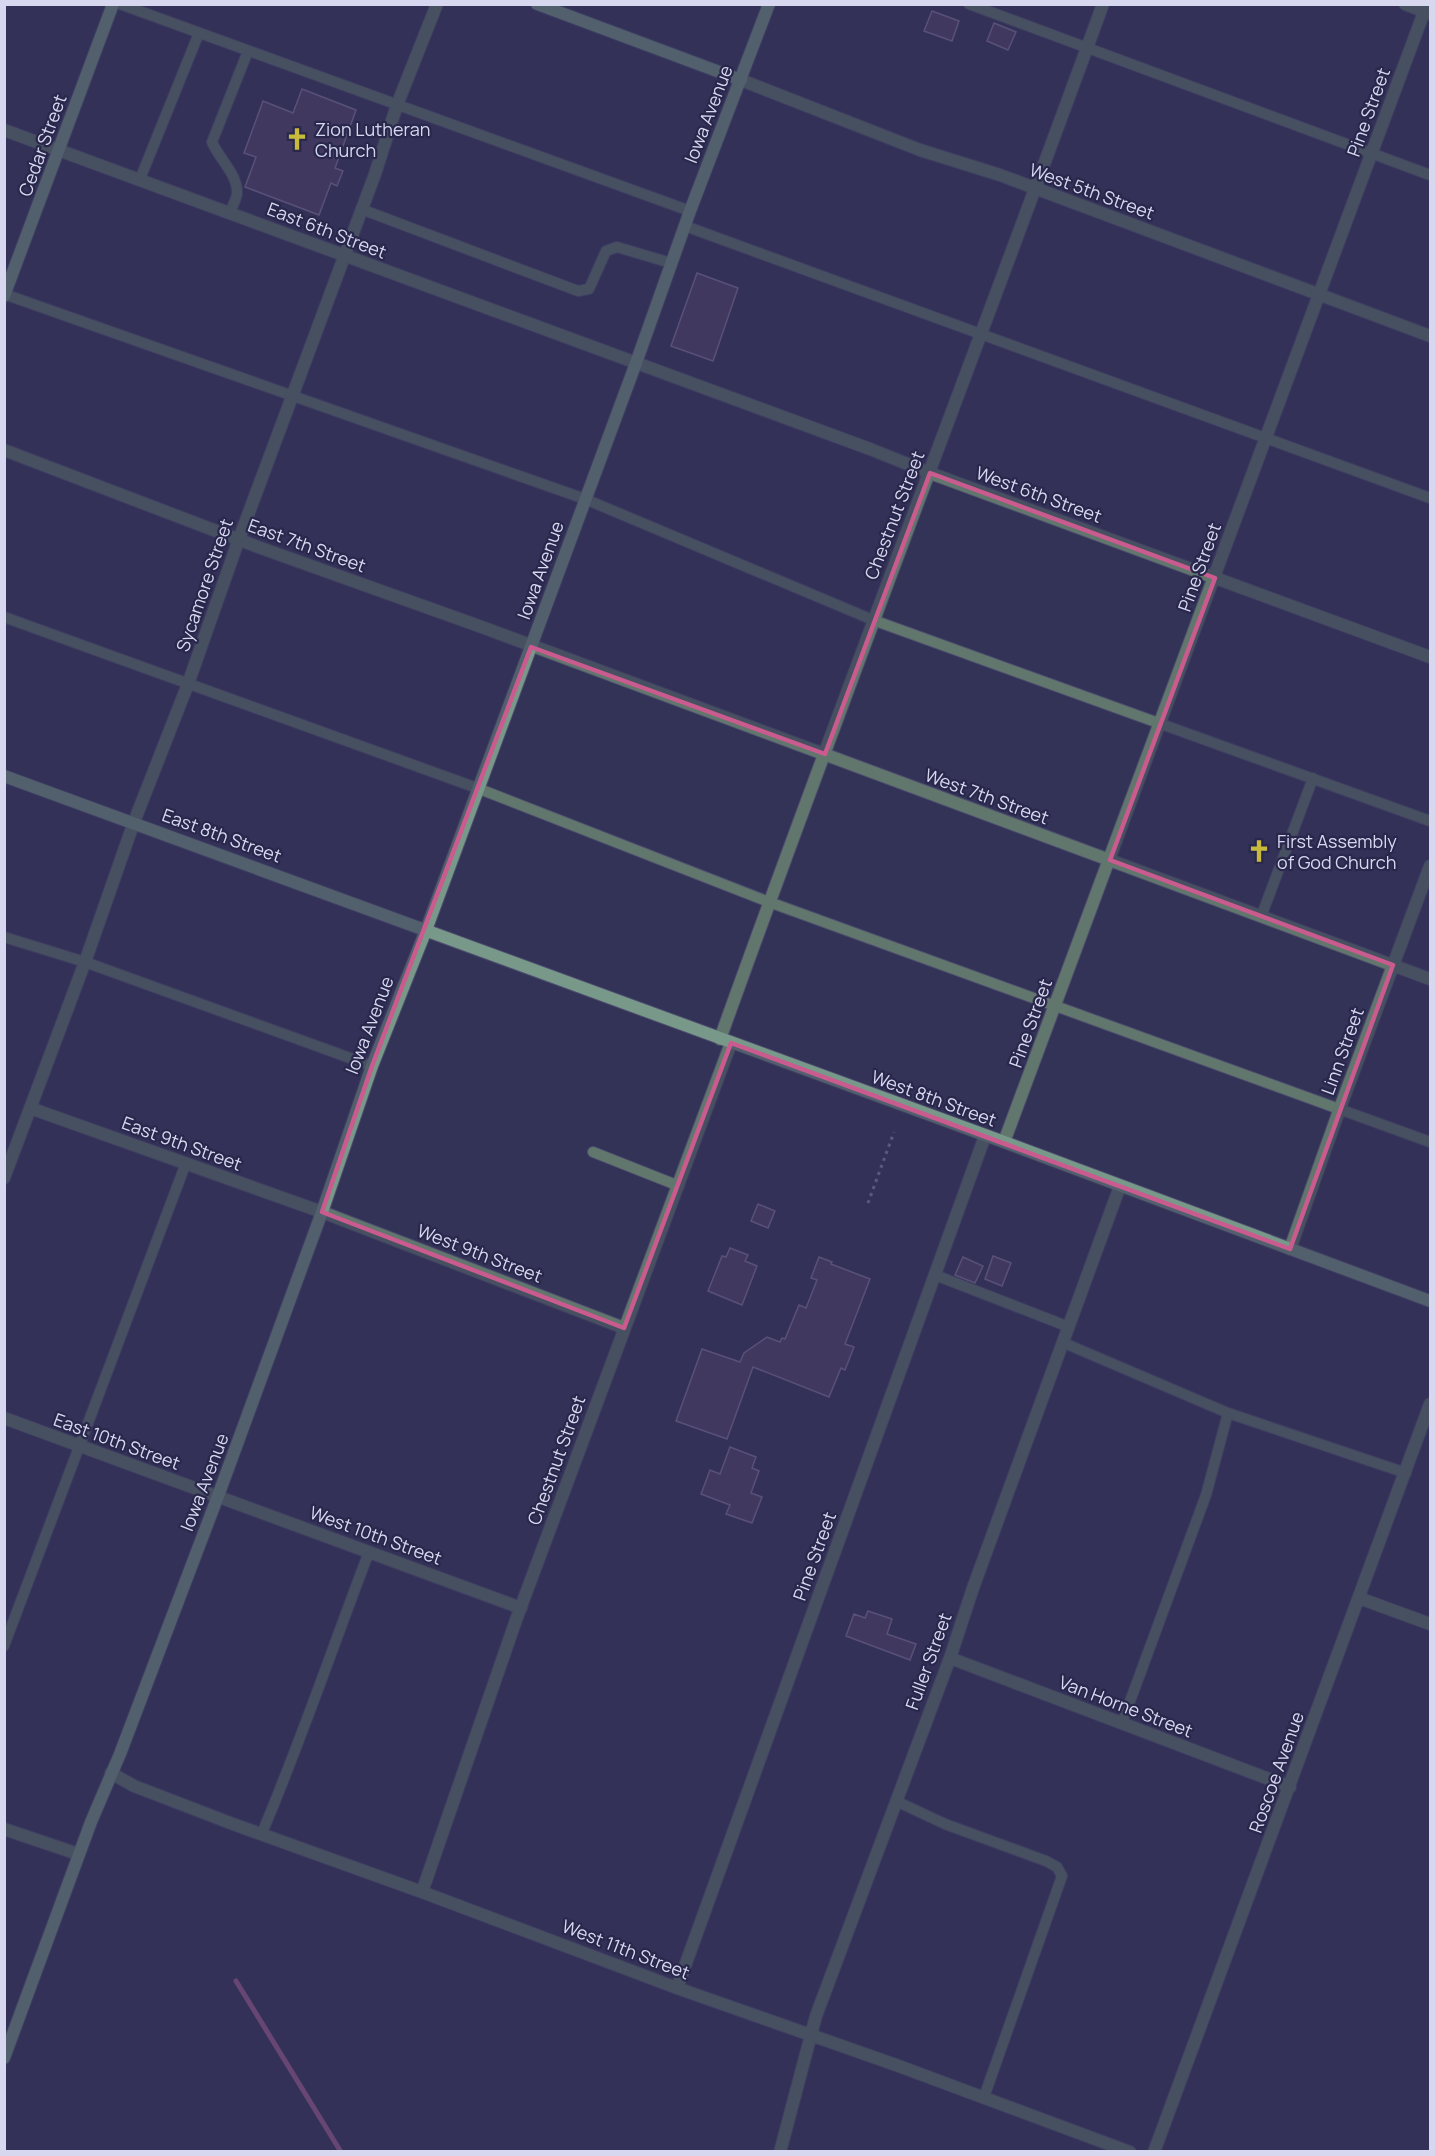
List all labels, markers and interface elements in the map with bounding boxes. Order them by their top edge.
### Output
street label: Iowa Avenue [678,62,738,166]
street label: Pine Street [1341,64,1395,160]
street label: Cedar Street [12,91,72,199]
place label: Zion Lutheran Church [315,117,430,162]
church icon: Zion Lutheran Church [284,126,310,152]
street label: West 5th Street [1026,157,1158,225]
street label: East 6th Street [264,196,390,264]
street label: Chestnut Street [858,447,930,583]
street label: West 6th Street [973,460,1105,528]
street label: East 7th Street [245,513,369,577]
street label: Sycamore Street [170,515,238,655]
street label: Iowa Avenue [511,518,569,622]
street label: Pine Street [1172,519,1226,615]
street label: West 7th Street [922,763,1052,829]
street label: East 8th Street [159,802,285,868]
place label: First Assembly of God Church [1277,829,1397,874]
church icon: First Assembly of God Church [1246,838,1272,864]
street label: Iowa Avenue [339,973,399,1077]
street label: Pine Street [1003,975,1057,1071]
street label: Linn Street [1315,1004,1369,1098]
street label: West 8th Street [868,1064,1000,1132]
street label: East 9th Street [119,1110,245,1176]
street label: West 9th Street [414,1218,546,1288]
street label: Chestnut Street [521,1392,591,1528]
street label: East 10th Street [50,1407,184,1475]
street label: Iowa Avenue [174,1430,234,1534]
street label: West 10th Street [307,1500,445,1570]
street label: Pine Street [787,1508,841,1604]
street label: Fuller Street [899,1609,957,1713]
street label: Van Horne Street [1056,1669,1196,1743]
street label: Roscoe Avenue [1243,1708,1309,1836]
street label: West 11th Street [559,1914,693,1984]

